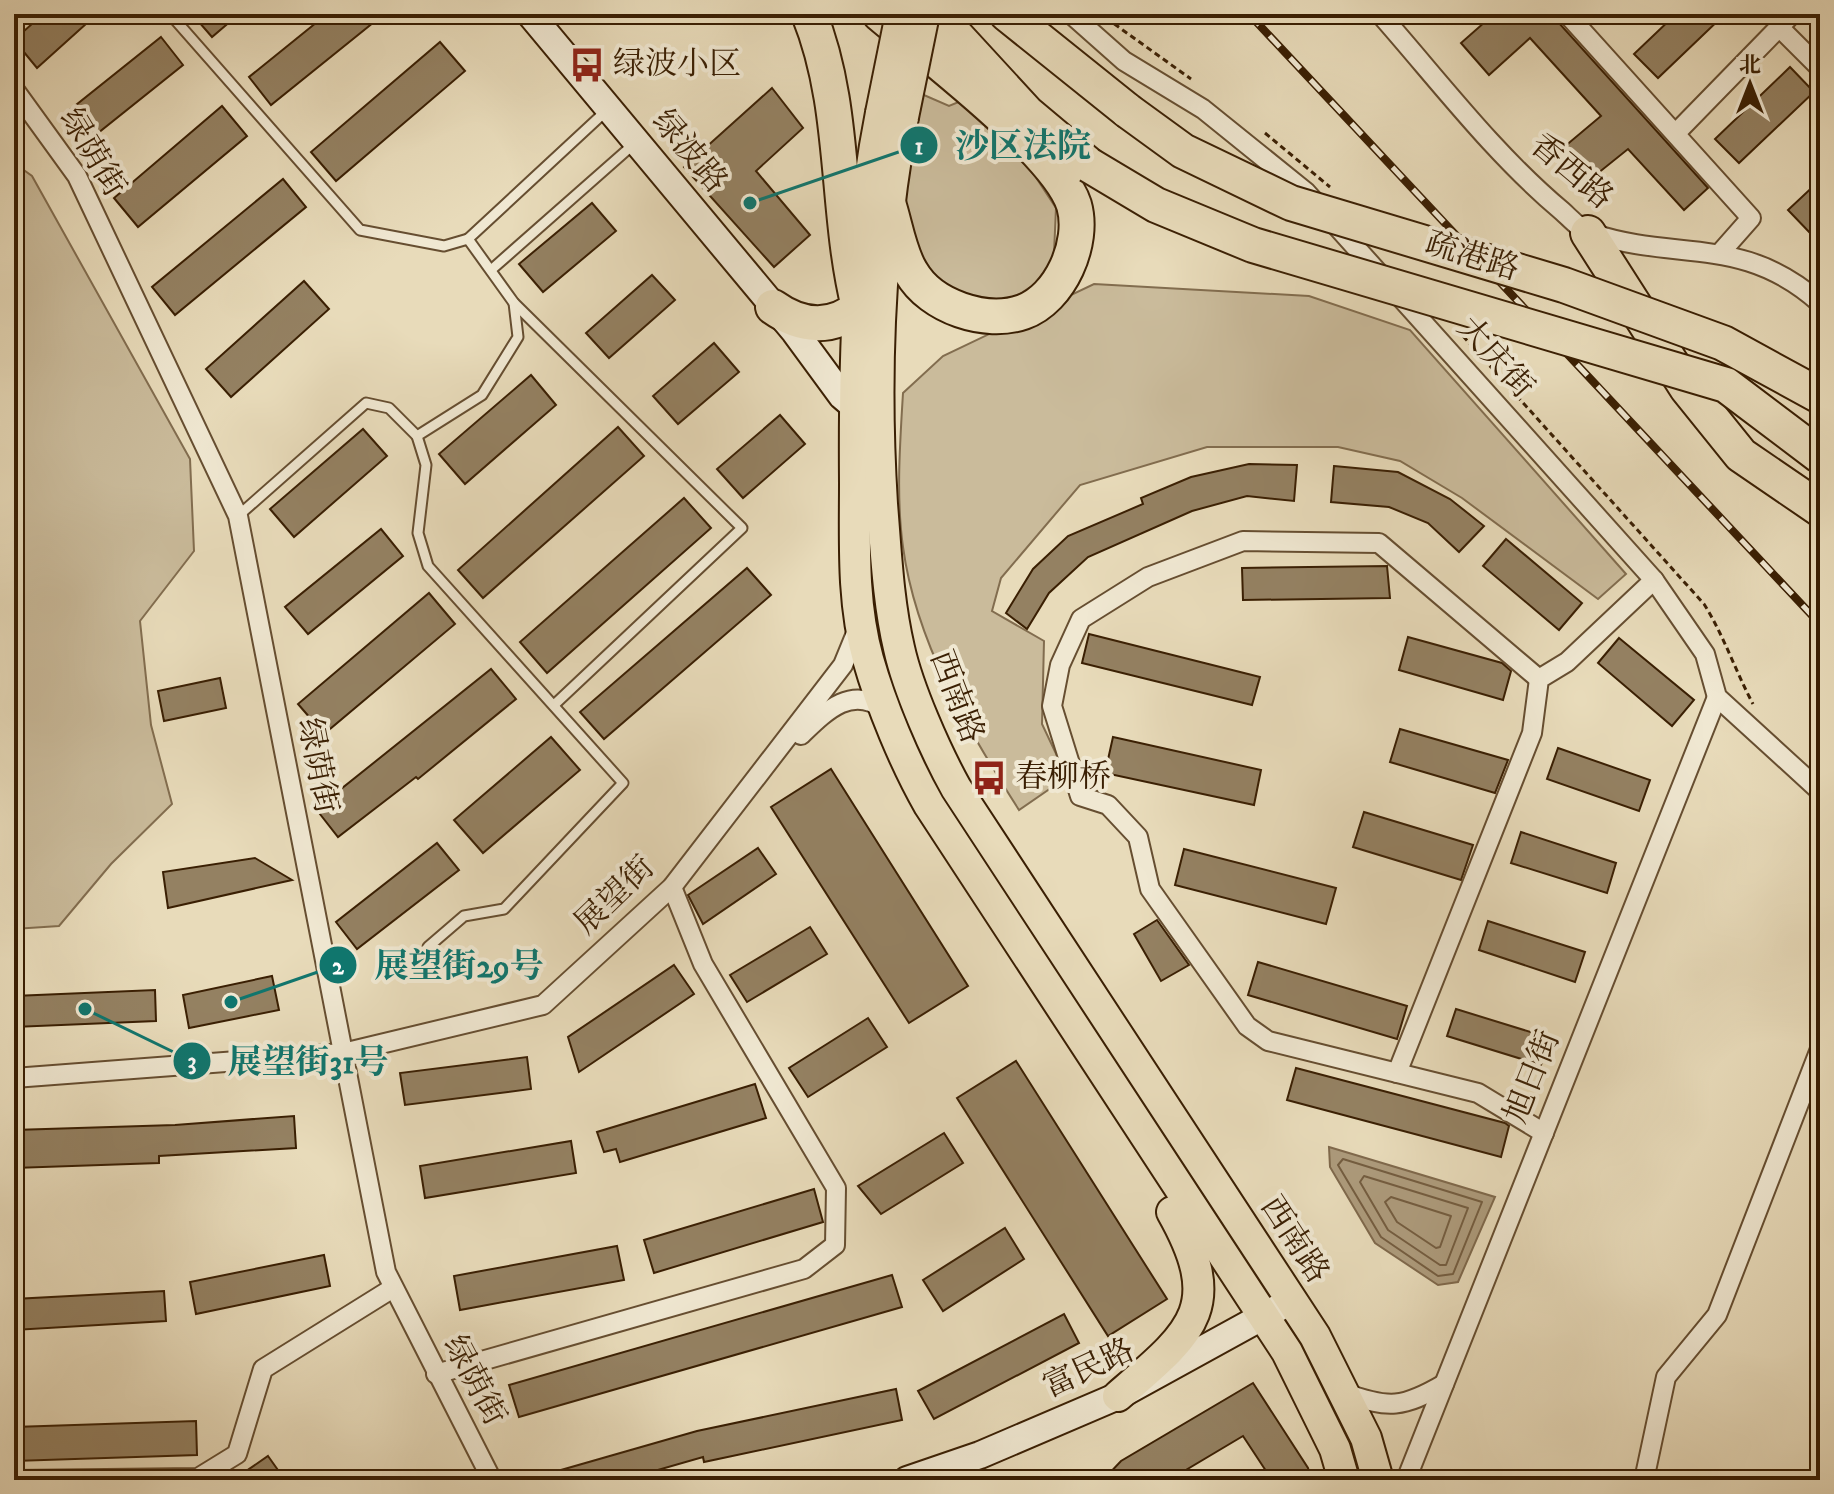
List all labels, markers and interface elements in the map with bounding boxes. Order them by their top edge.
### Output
north arrow [1710,44,1790,124]
place label: 绿波小区 [613,45,741,85]
bus stop icon: 绿波小区 [568,46,606,84]
text: 北 [1739,52,1761,79]
street label: 绿荫街 [50,102,134,204]
street label: 绿波路 [643,102,735,202]
callout: 沙区法院 [899,116,1107,174]
text: 沙区法院 [955,126,1091,168]
street label: 香西路 [1521,126,1621,218]
text: 1 [915,132,924,162]
street label: 疏港路 [1420,224,1524,290]
street label: 大庆街 [1448,309,1542,407]
street label: 西南路 [920,645,992,749]
street label: 绿荫街 [288,715,346,817]
place label: 春柳桥 [1015,758,1111,798]
bus stop icon: 春柳桥 [970,759,1008,797]
street label: 展望街 [567,848,663,944]
callout: 展望街29号 [318,936,560,994]
text: 展望街29号 [374,946,544,988]
text: 2 [332,952,345,982]
street label: 旭日街 [1496,1025,1570,1129]
callout: 展望街31号 [172,1032,405,1090]
text: 展望街31号 [227,1042,389,1084]
text: 3 [188,1047,197,1077]
street label: 西南路 [1251,1189,1337,1291]
street label: 绿荫街 [434,1329,514,1433]
street label: 富民路 [1037,1331,1141,1407]

